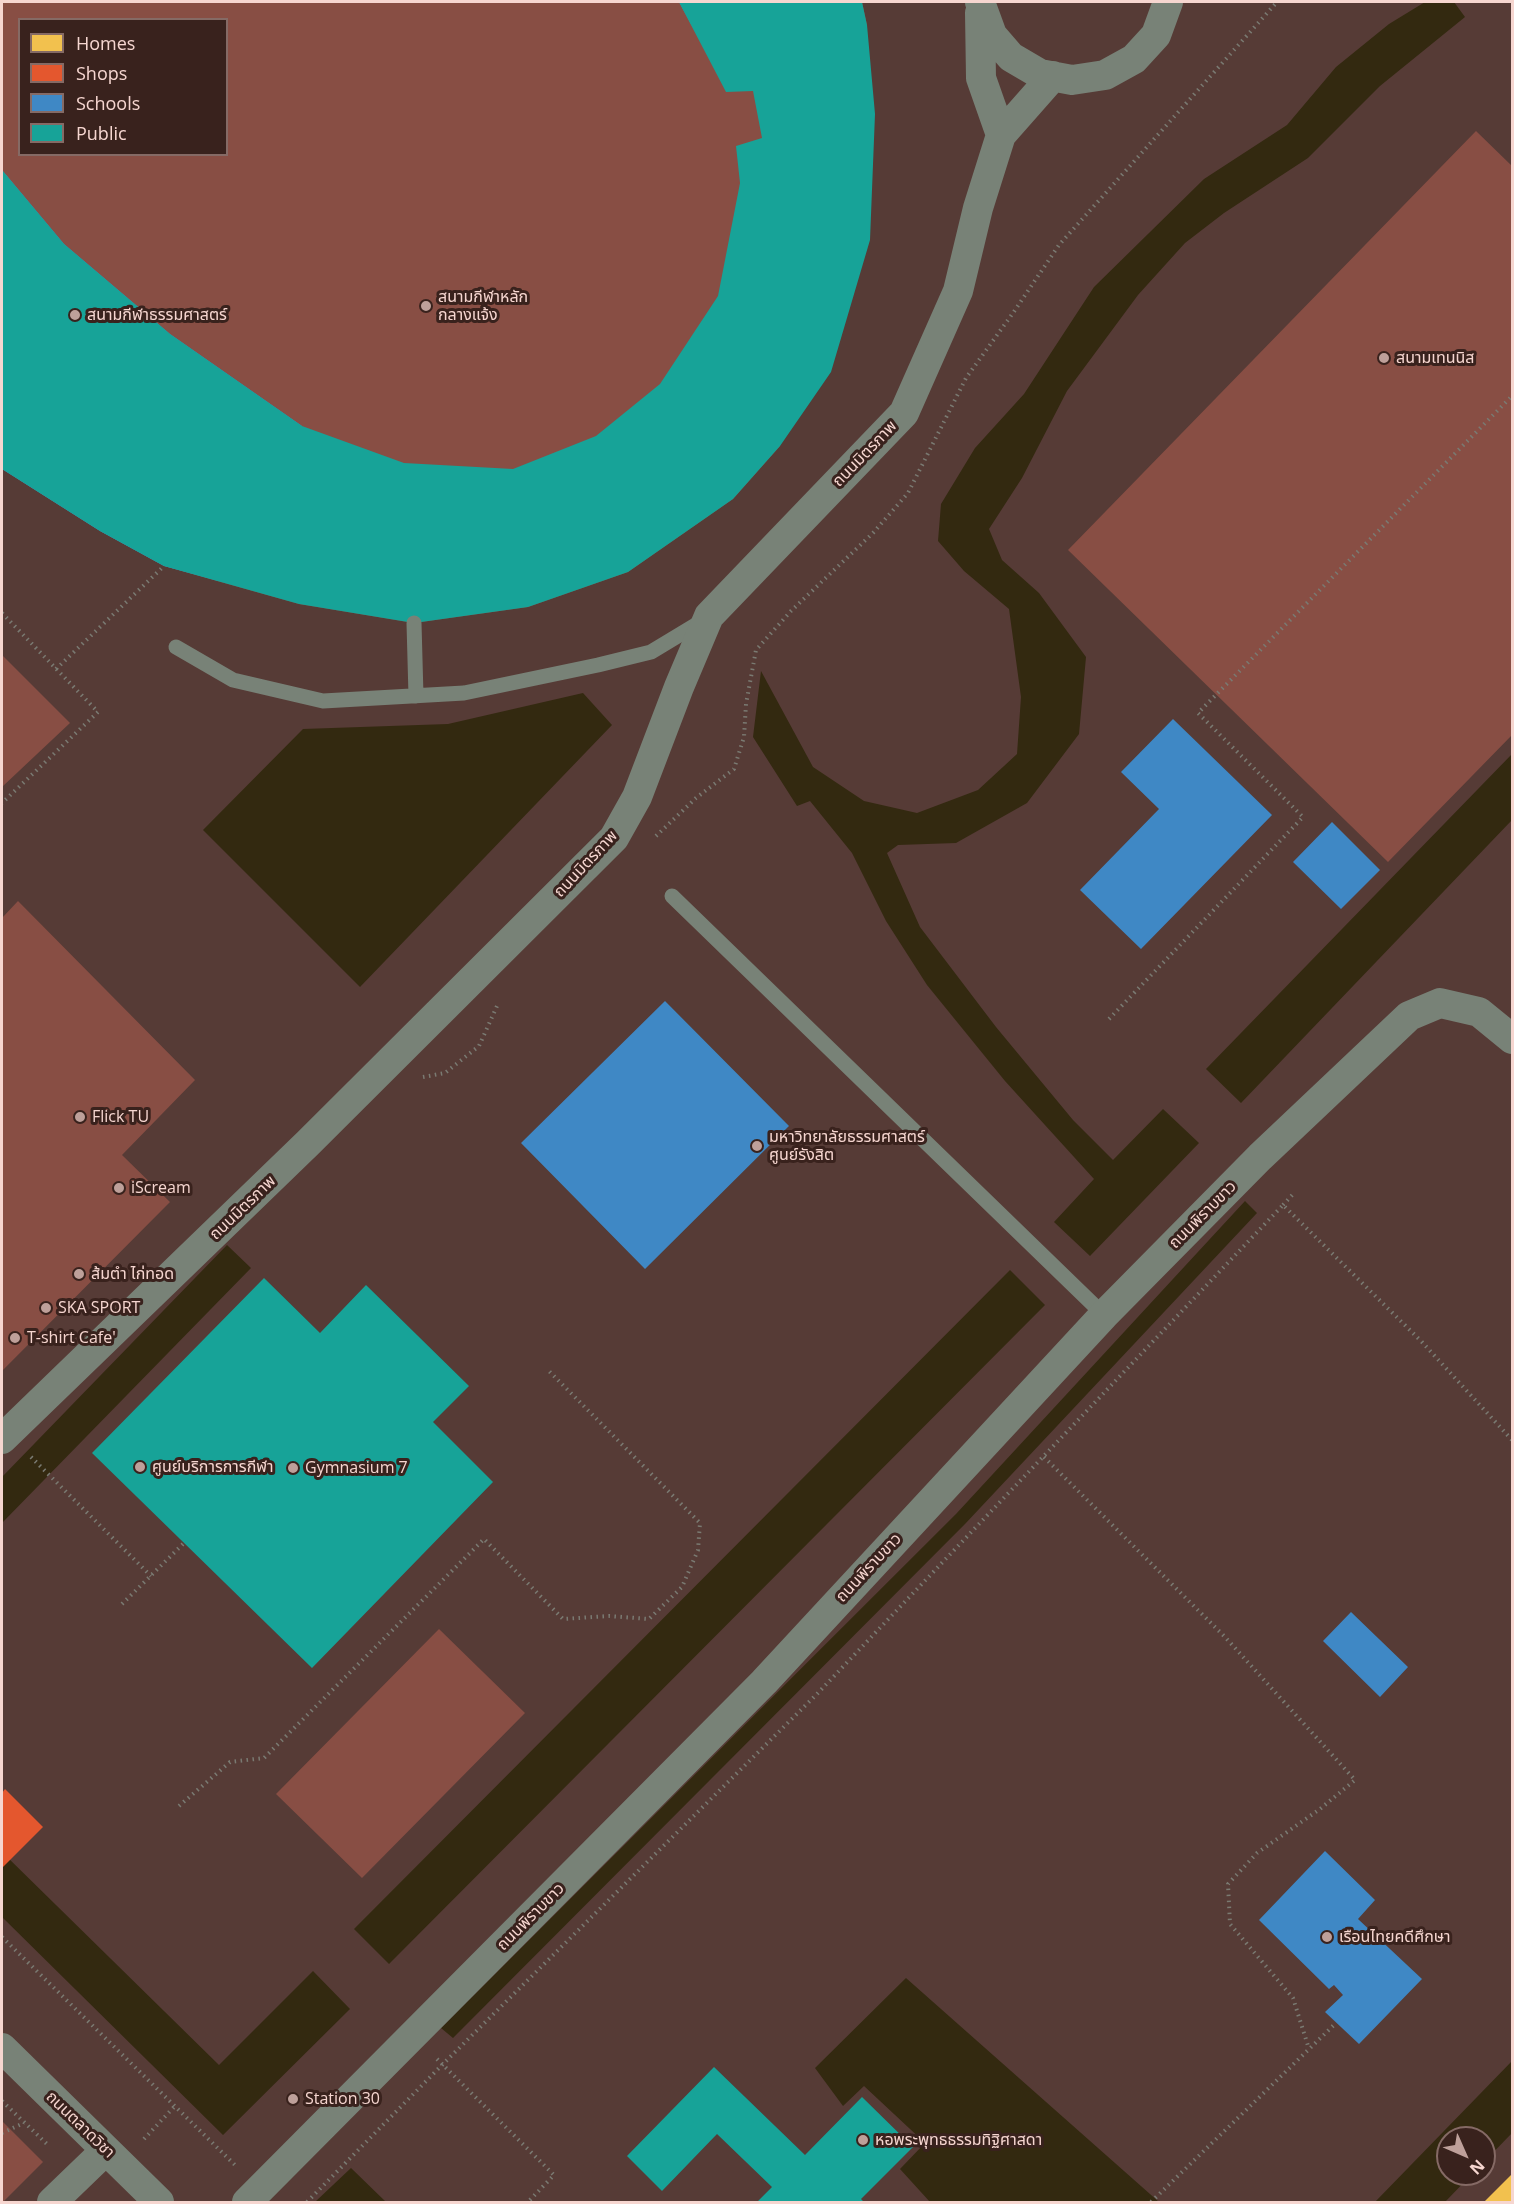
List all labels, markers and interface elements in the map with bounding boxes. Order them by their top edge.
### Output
legend [18,18,228,156]
text: Homes [76,31,135,55]
text: Shops [76,61,127,85]
text: Schools [76,91,140,115]
text: Public [76,121,127,145]
place label: สนามกีฬาหลัก กลางแจ้ง [438,287,528,325]
marker: สนามกีฬาหลัก กลางแจ้ง [419,299,433,313]
place label: สนามกีฬาธรรมศาสตร์ [87,305,227,325]
marker: สนามกีฬาธรรมศาสตร์ [68,308,82,322]
place label: สนามเทนนิส [1396,348,1475,368]
marker: สนามเทนนิส [1377,351,1391,365]
street label: ถนนมิตรภาพ [829,417,901,491]
street label: ถนนมิตรภาพ [550,827,622,901]
place label: Flick TU [92,1107,149,1127]
marker: Flick TU [73,1110,87,1124]
place label: มหาวิทยาลัยธรรมศาสตร์ ศูนย์รังสิต [769,1127,925,1165]
marker: มหาวิทยาลัยธรรมศาสตร์ ศูนย์รังสิต [750,1139,764,1153]
street label: ถนนมิตรภาพ [206,1172,280,1244]
street label: ถนนพิราบขาว [1165,1177,1241,1253]
place label: iScream [131,1178,191,1198]
marker: iScream [112,1181,126,1195]
place label: ส้มตำ ไก่ทอด [91,1264,174,1284]
marker: ส้มตำ ไก่ทอด [72,1267,86,1281]
place label: SKA SPORT [58,1298,140,1318]
marker: SKA SPORT [39,1301,53,1315]
place label: T-shirt Cafe' [27,1328,116,1348]
marker: T-shirt Cafe' [8,1331,22,1345]
place label: ศูนย์บริการการกีฬา [152,1457,273,1477]
place label: Gymnasium 7 [305,1458,408,1478]
marker: ศูนย์บริการการกีฬา [133,1460,147,1474]
marker: Gymnasium 7 [286,1461,300,1475]
street label: ถนนพิราบขาว [832,1529,906,1607]
street label: ถนนพิราบขาว [493,1879,569,1955]
place label: เรือนไทยคดีศึกษา [1339,1927,1451,1947]
marker: เรือนไทยคดีศึกษา [1320,1930,1334,1944]
street label: ถนนตลาดวิชา [42,2088,118,2162]
place label: Station 30 [305,2089,380,2109]
marker: Station 30 [286,2092,300,2106]
north arrow [1436,2126,1496,2186]
place label: หอพระพุทธธรรมทิฐิศาสดา [875,2130,1042,2150]
marker: หอพระพุทธธรรมทิฐิศาสดา [856,2133,870,2147]
text: N [1465,2155,1490,2180]

